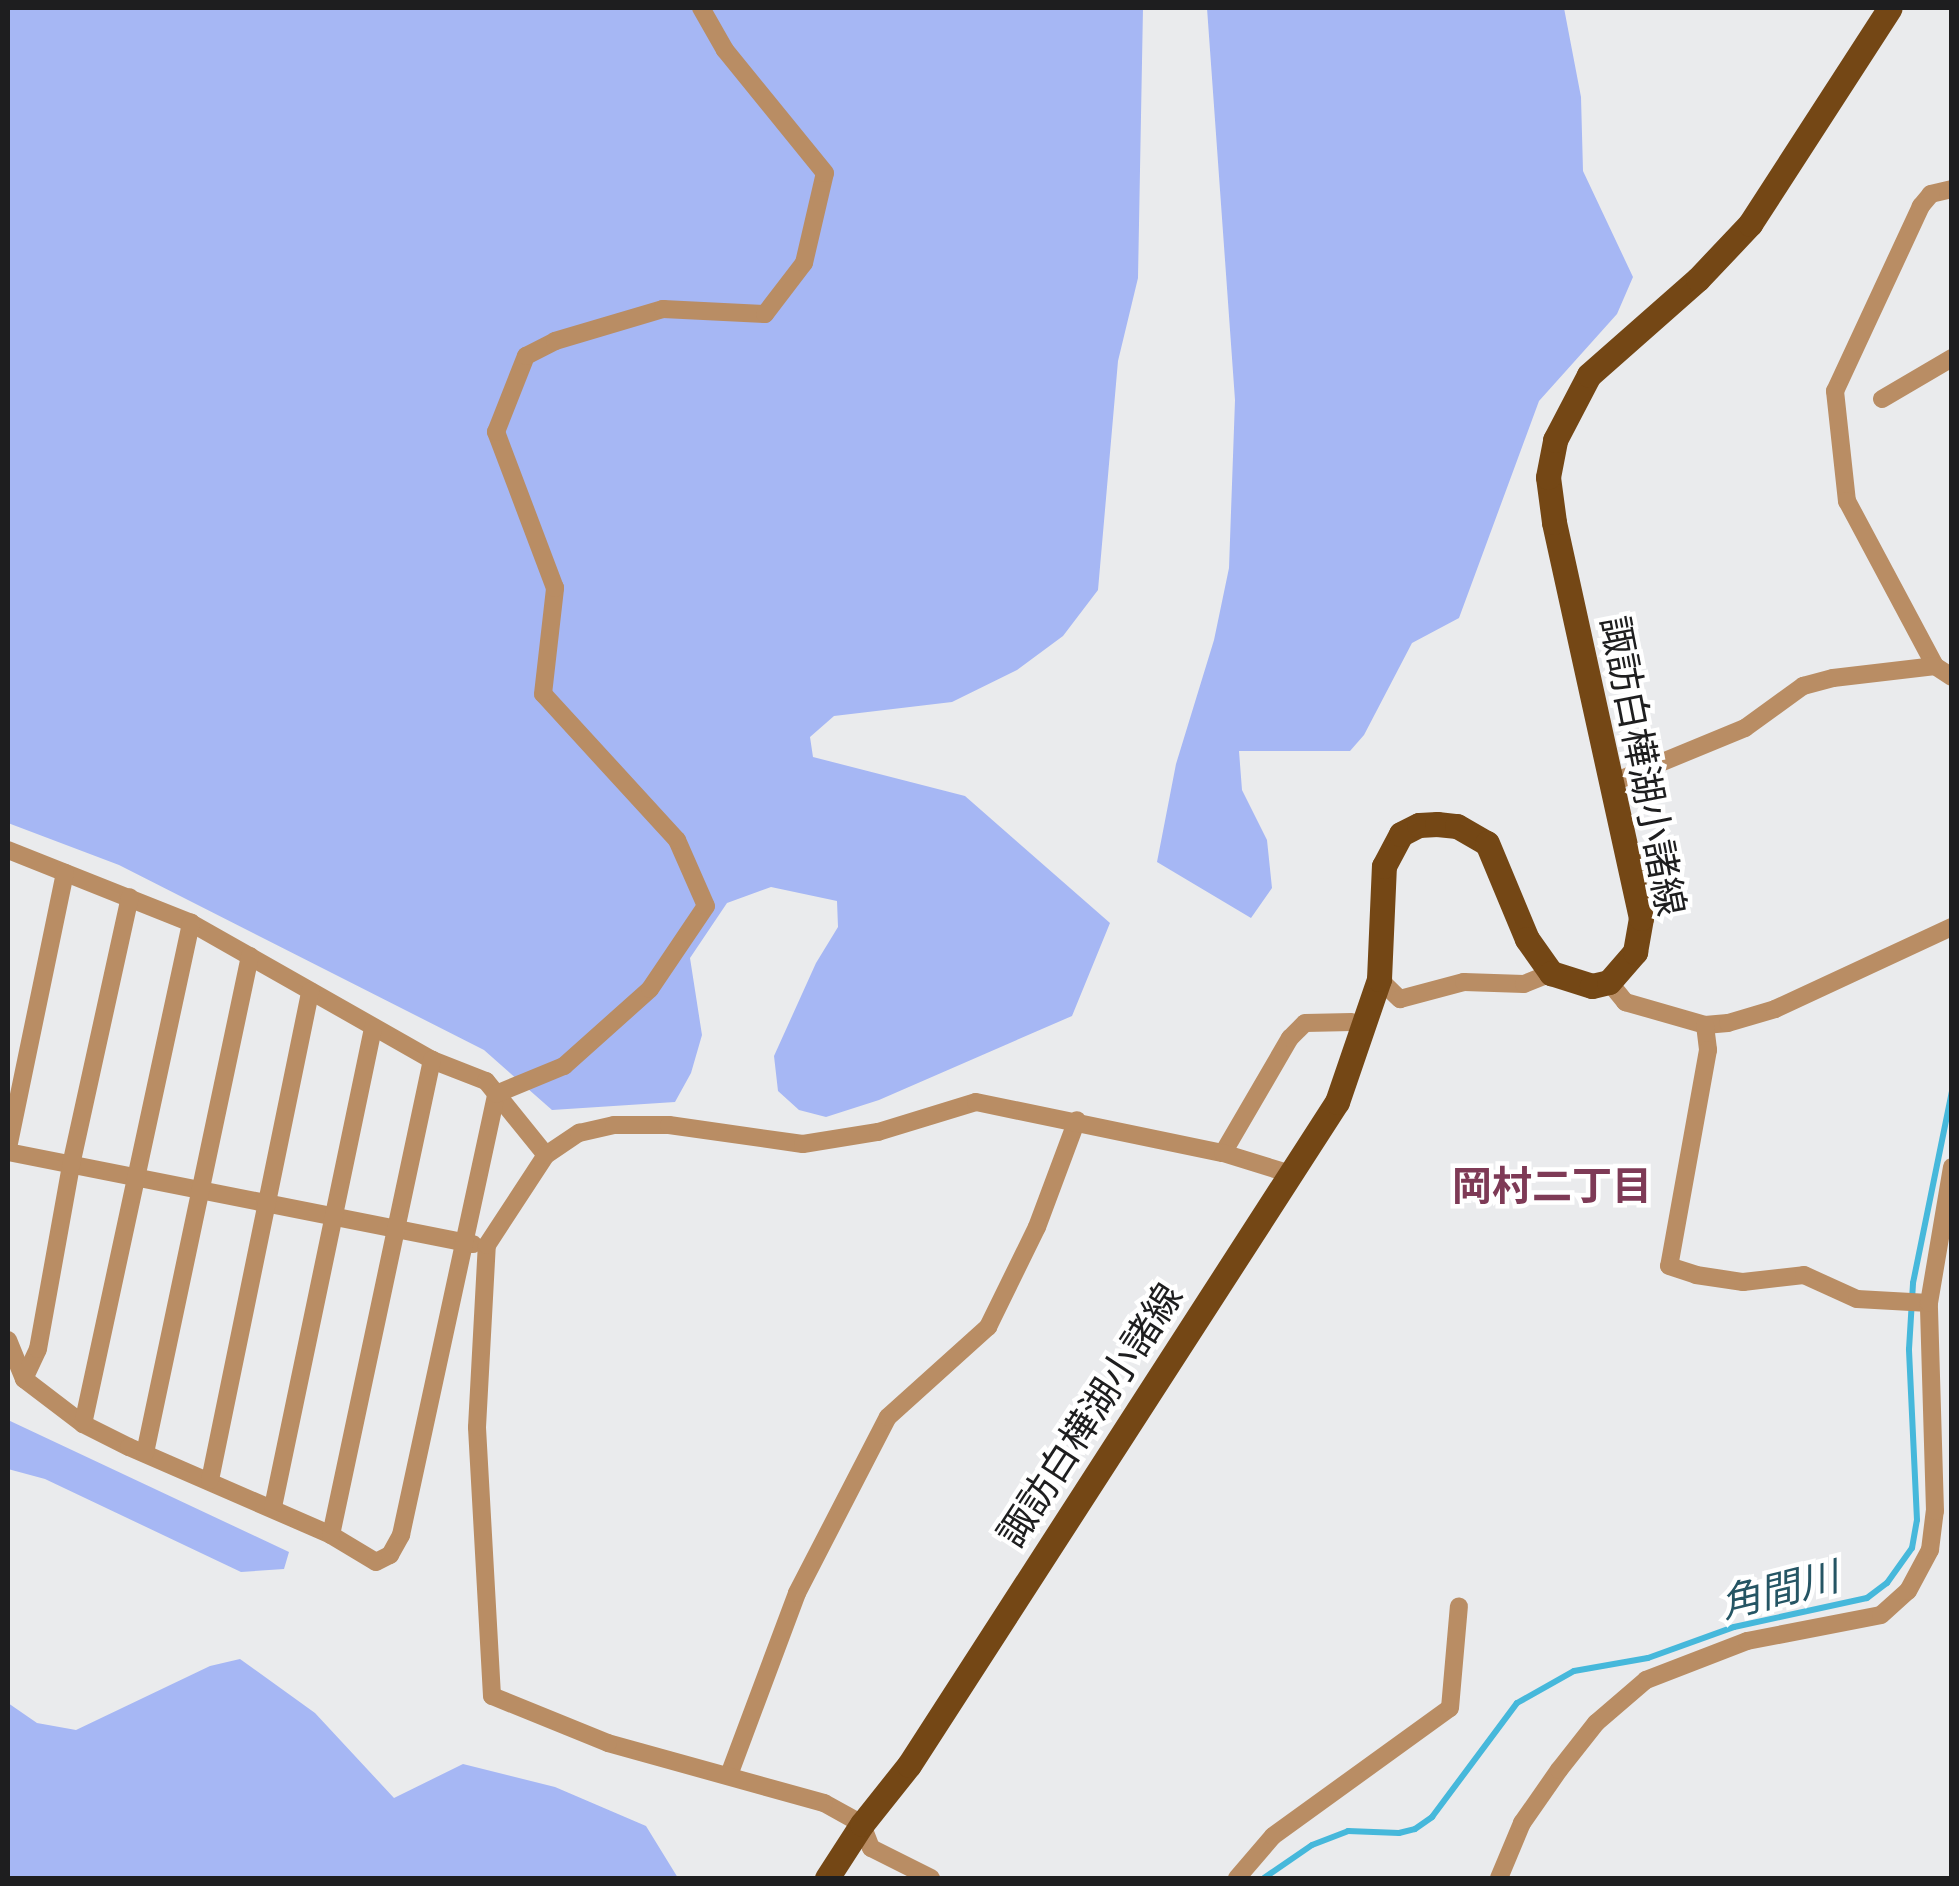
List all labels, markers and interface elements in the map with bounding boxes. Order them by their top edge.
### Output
street label: 諏訪白樺湖小諸線 [1592,612,1694,920]
district label: 岡村二丁目 [1452,1161,1652,1209]
street label: 諏訪白樺湖小諸線 [988,1275,1192,1555]
water label: 角間川 [1715,1551,1843,1627]

